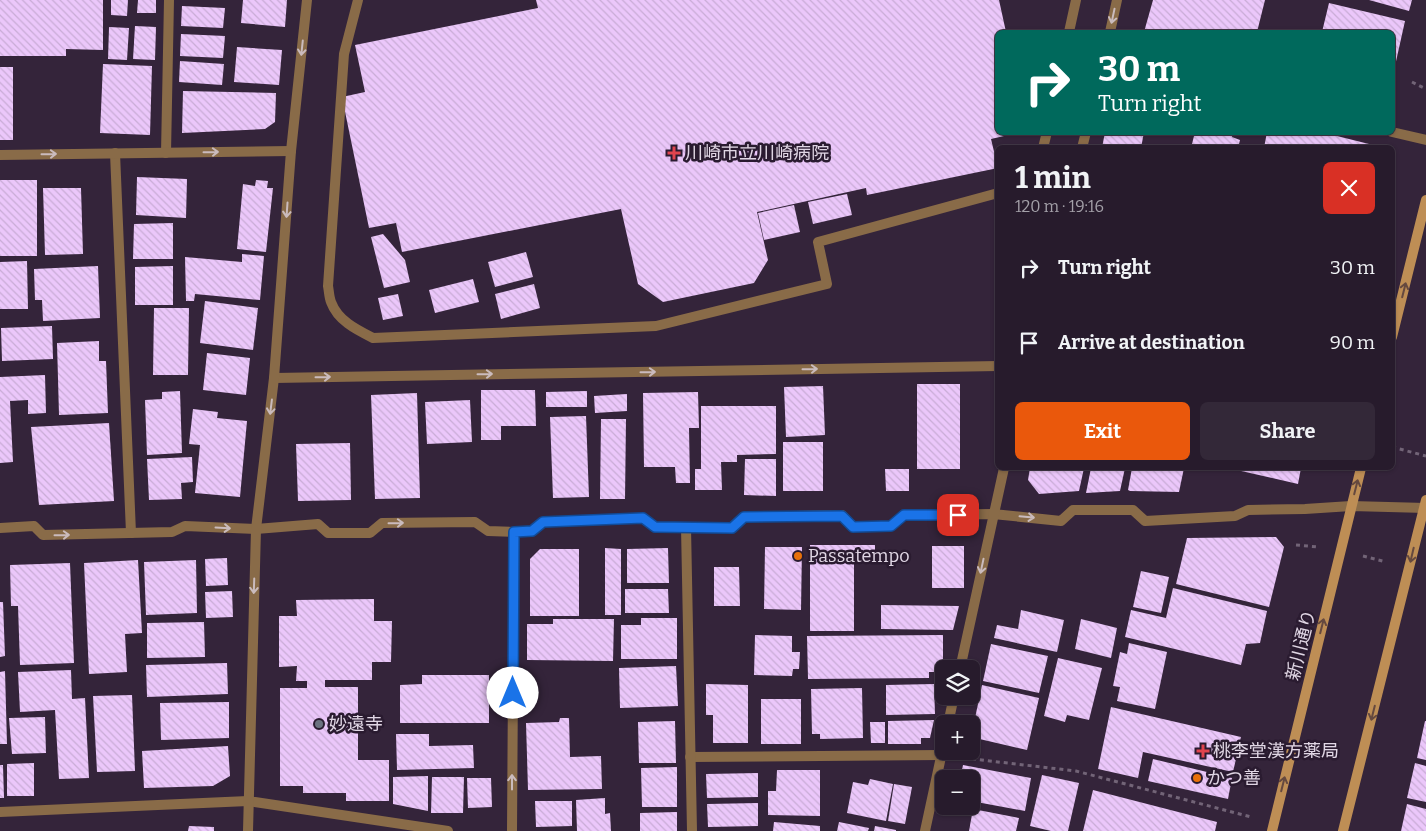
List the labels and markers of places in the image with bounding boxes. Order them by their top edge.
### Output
place label: 川崎市立川崎病院 [685,142,829,164]
marker: 川崎市立川崎病院 [667,146,681,160]
pin [937,494,979,536]
place label: Passatempo [808,545,910,567]
marker: Passatempo [792,550,804,562]
place label: 妙遠寺 [329,713,383,735]
marker: 妙遠寺 [313,718,325,730]
place label: 桃李堂漢方薬局 [1213,740,1339,762]
marker: 桃李堂漢方薬局 [1197,745,1209,757]
place label: かつ善 [1207,767,1261,789]
marker: かつ善 [1191,772,1203,784]

